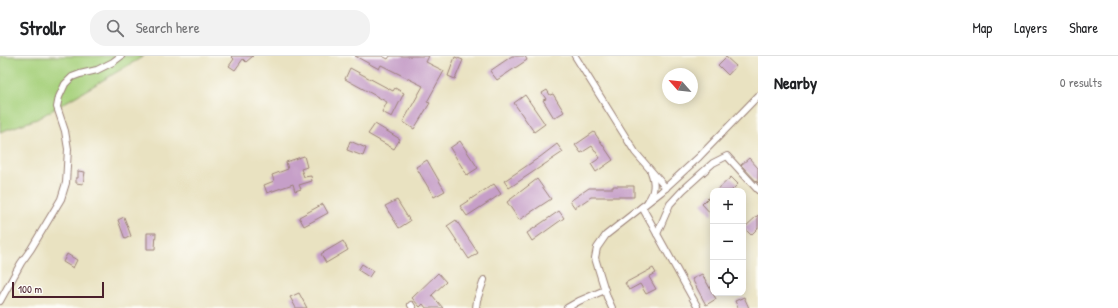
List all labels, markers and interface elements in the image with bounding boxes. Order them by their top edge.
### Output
search box [90,10,370,46]
text: Strollr [20,15,66,41]
icon: search [104,17,126,39]
text: Search here [136,17,200,38]
text: Map [972,18,992,37]
text: Layers [1014,18,1047,37]
text: Share [1069,18,1098,37]
north arrow [662,68,698,104]
text: Nearby [774,71,817,94]
text: 0 results [1060,73,1102,91]
map controls [710,188,746,296]
button: + [710,188,746,224]
button: − [710,224,746,260]
button: locate [710,260,746,296]
scale bar [12,280,104,299]
text: 100 m [18,282,42,296]

